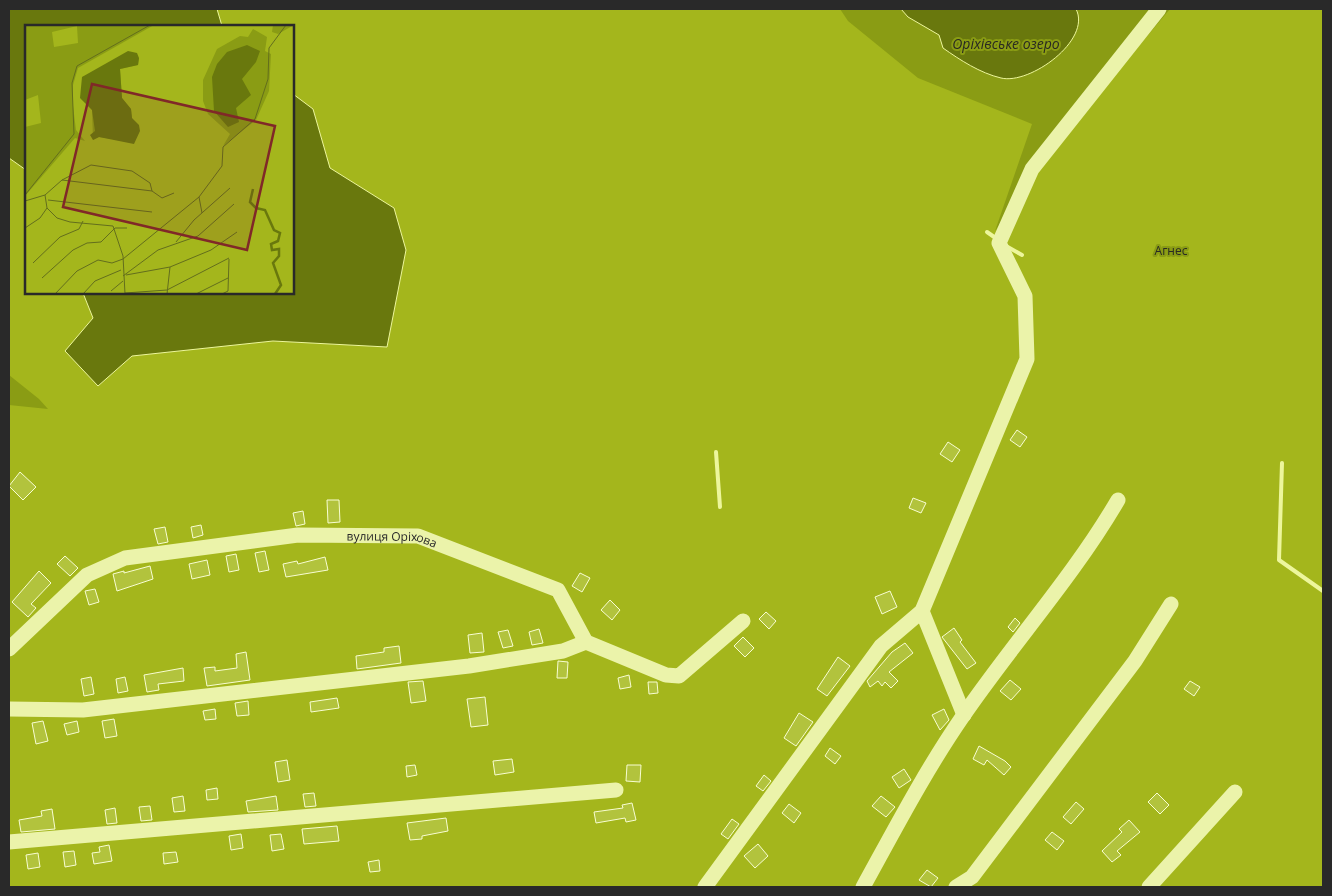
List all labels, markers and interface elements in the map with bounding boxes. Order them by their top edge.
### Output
inset map [25,25,294,294]
water label: Оріхівське озеро [952,34,1060,53]
park label: Агнес [1155,242,1188,259]
street label: вулиця Оріхова [347,527,440,551]

